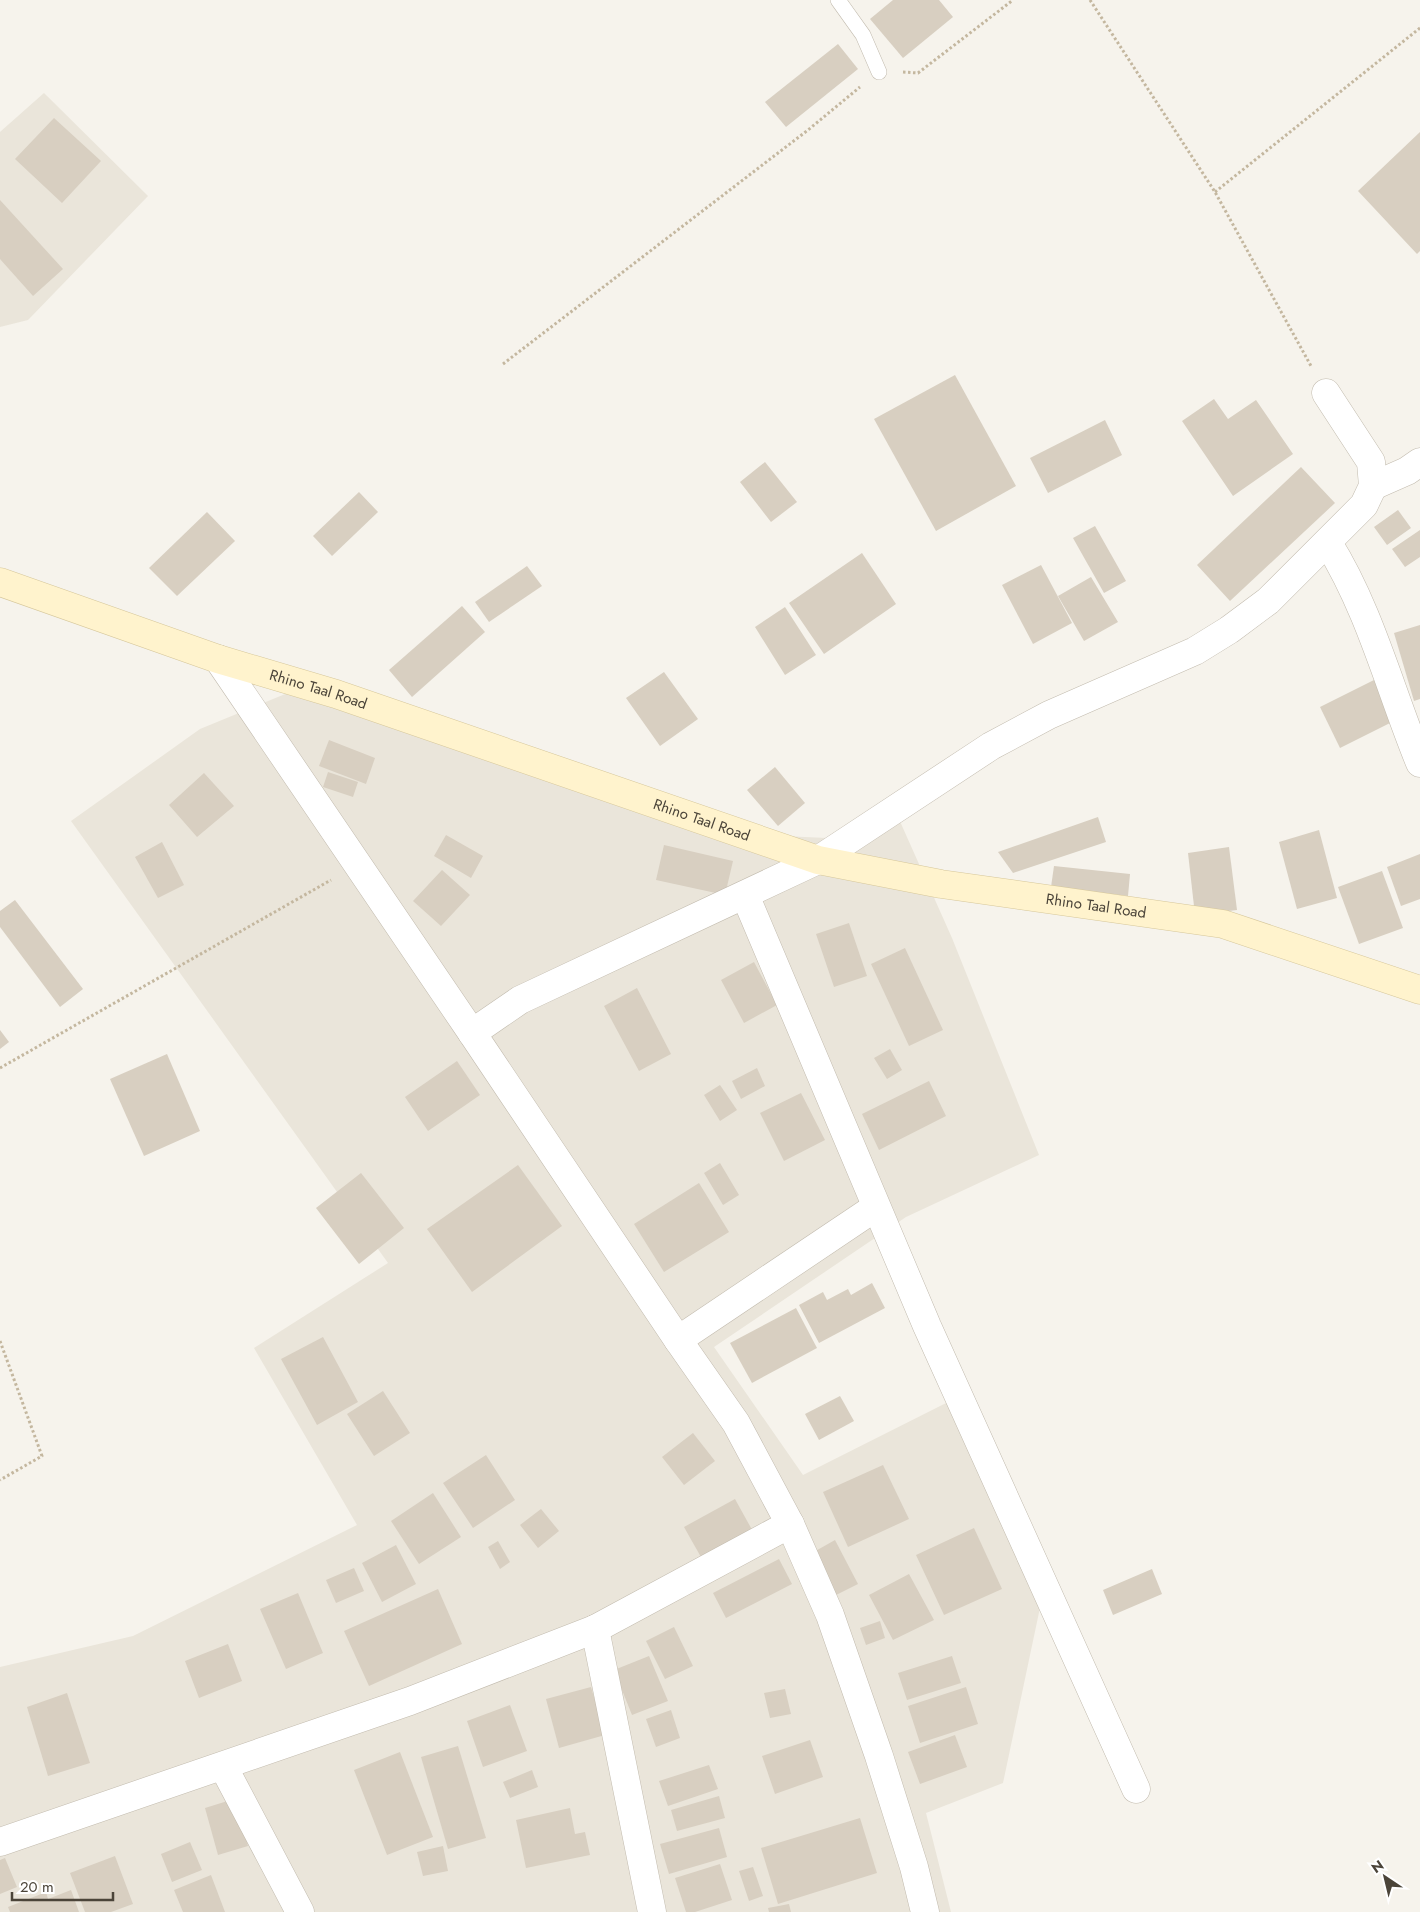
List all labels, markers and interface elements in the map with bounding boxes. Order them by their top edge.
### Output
street label: Rhino Taal Road [267,664,370,715]
street label: Rhino Taal Road [650,793,753,847]
street label: Rhino Taal Road [1044,888,1148,924]
north arrow [1360,1852,1410,1902]
text: N [1367,1855,1388,1878]
scale bar [12,1870,114,1902]
text: 20 m [20,1876,54,1898]

